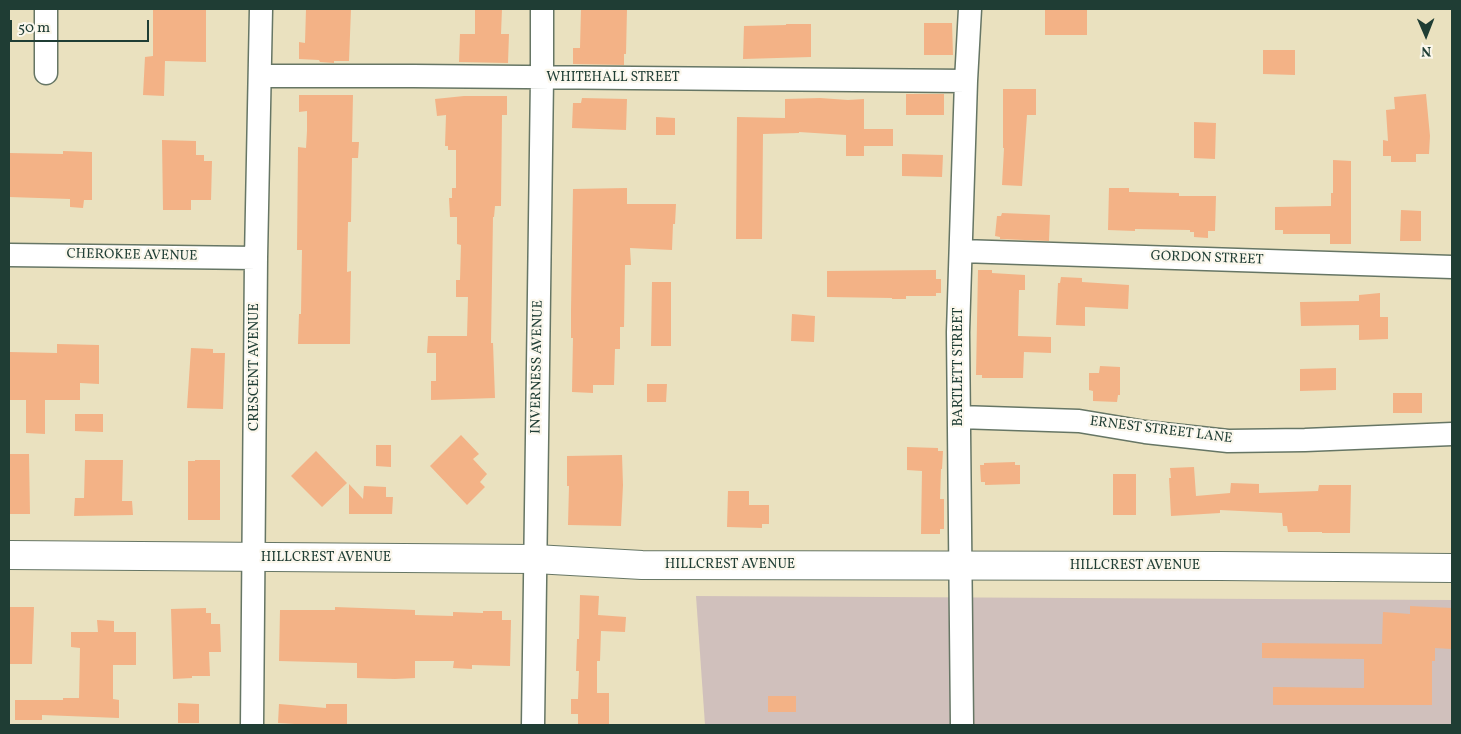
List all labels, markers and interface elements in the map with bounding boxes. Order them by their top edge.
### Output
scale bar [12,10,151,42]
north arrow [1401,10,1451,60]
text: 50 m [18,18,50,39]
text: N [1421,41,1432,60]
street label: WHITEHALL STREET [546,70,680,86]
street label: CHEROKEE AVENUE [66,246,198,266]
street label: GORDON STREET [1150,249,1264,269]
street label: INVERNESS AVENUE [528,300,548,434]
street label: CRESCENT AVENUE [247,303,263,431]
street label: BARTLETT STREET [951,307,967,427]
street label: ERNEST STREET LANE [1089,414,1233,448]
street label: HILLCREST AVENUE [261,550,391,566]
street label: HILLCREST AVENUE [665,557,795,573]
street label: HILLCREST AVENUE [1070,558,1200,574]

